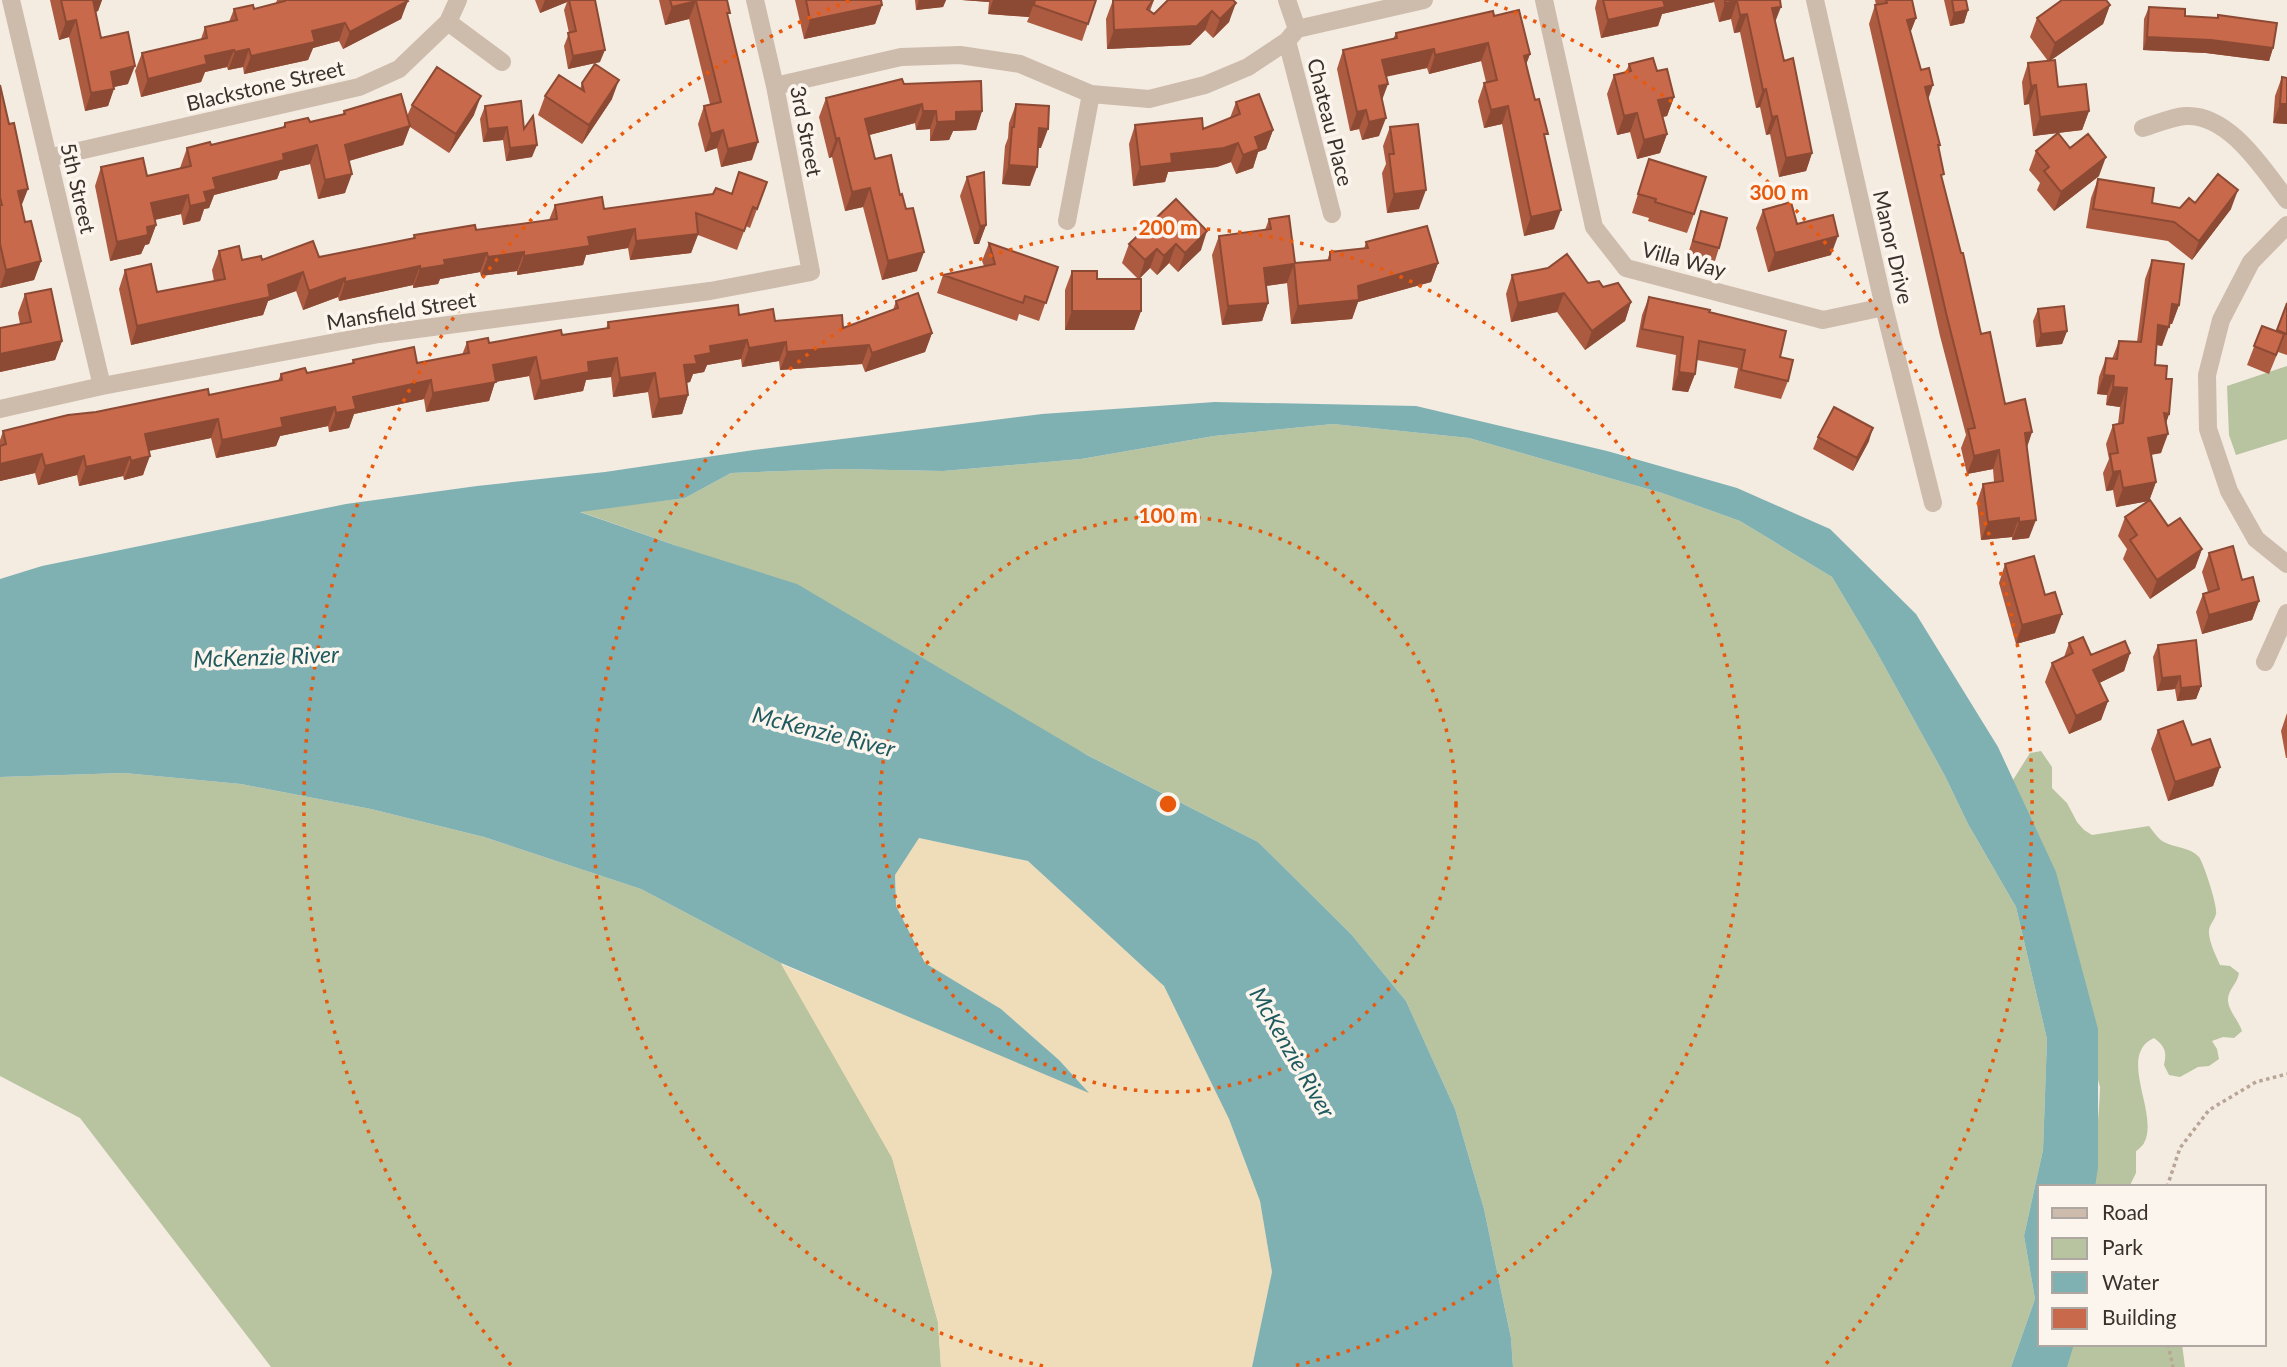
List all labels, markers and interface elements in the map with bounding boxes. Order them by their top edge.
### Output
street label: Blackstone Street [184,55,347,115]
street label: Chateau Place [1303,55,1359,189]
street label: 3rd Street [786,84,828,179]
street label: 5th Street [56,140,102,236]
text: 300 m [1749,179,1809,204]
street label: Manor Drive [1869,188,1919,306]
text: 200 m [1138,214,1198,239]
street label: Villa Way [1639,236,1729,282]
street label: Mansfield Street [325,286,478,334]
text: 100 m [1138,502,1198,527]
water label: McKenzie River [193,639,340,673]
water label: McKenzie River [750,700,899,762]
centre of rings [1156,792,1180,816]
water label: McKenzie River [1244,982,1342,1123]
legend [2038,1185,2266,1346]
text: Road [2102,1199,2149,1224]
text: Park [2102,1234,2143,1259]
text: Water [2102,1269,2159,1294]
text: Building [2102,1304,2177,1329]

